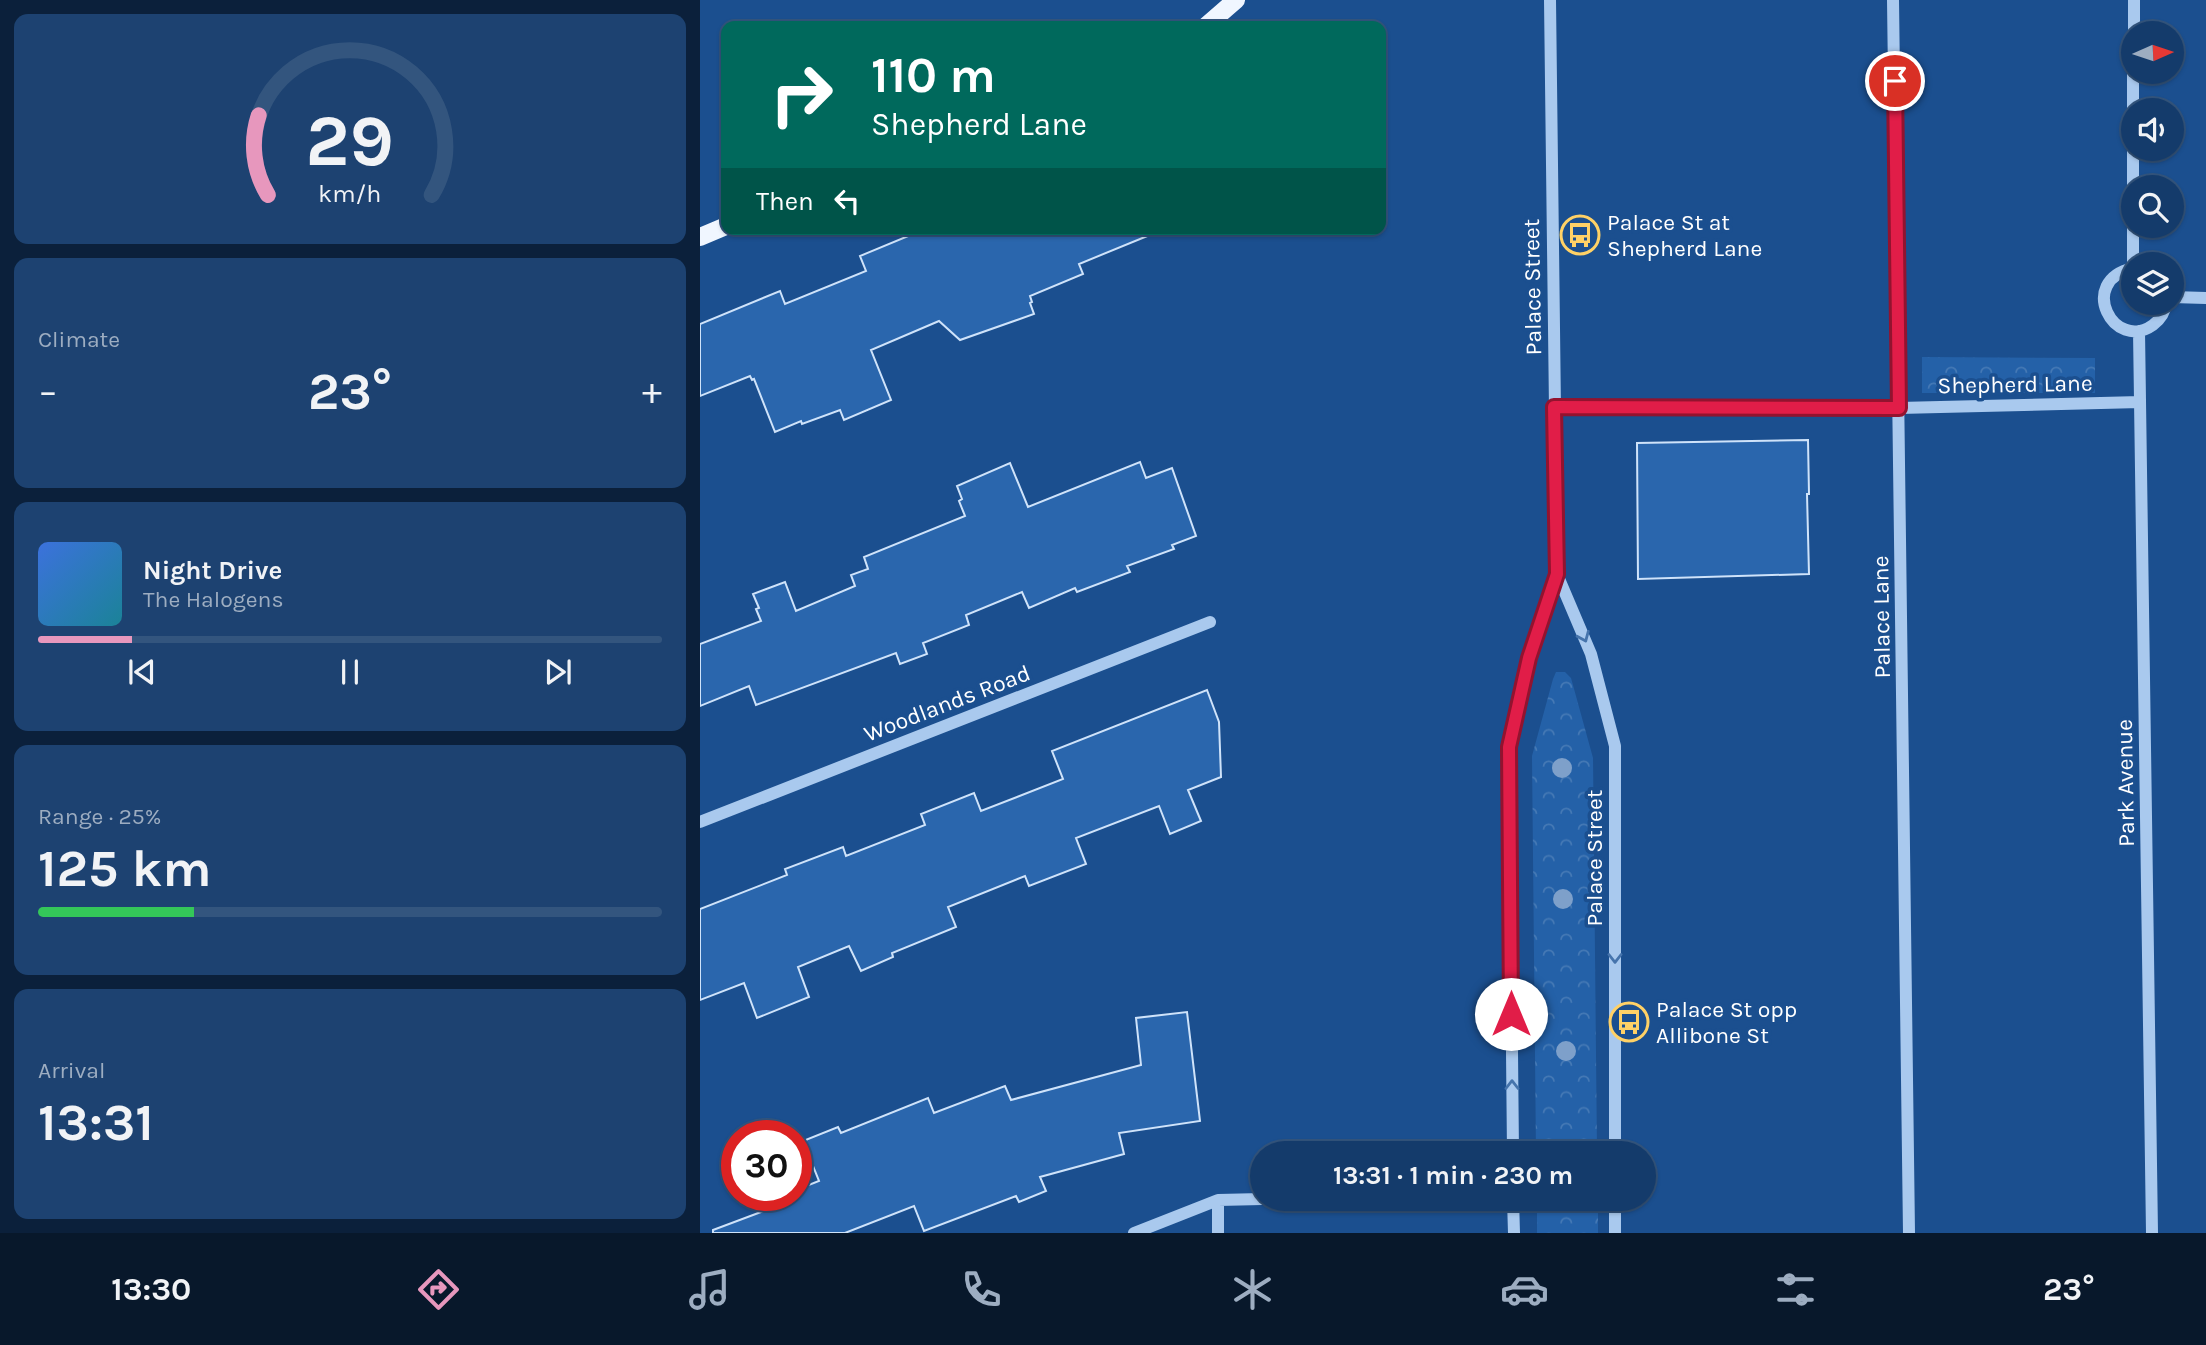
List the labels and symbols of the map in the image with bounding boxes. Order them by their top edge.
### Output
north arrow [2121,21,2184,84]
pin [1865,51,1925,111]
place label: Palace St at Shepherd Lane [1607,209,1762,262]
bus stop icon: Palace St at Shepherd Lane [1559,214,1601,256]
street label: Palace Street [1518,218,1547,356]
street label: Shepherd Lane [1937,370,2093,399]
street label: Palace Lane [1867,555,1896,679]
one-way arrow [1576,629,1590,642]
street label: Woodlands Road [860,659,1034,748]
street label: Park Avenue [2111,719,2140,847]
street label: Palace Street [1581,789,1608,926]
one-way arrow [1607,953,1623,963]
position arrow [1474,977,1548,1051]
place label: Palace St opp Allibone St [1656,996,1797,1049]
bus stop icon: Palace St opp Allibone St [1608,1001,1650,1043]
one-way arrow [1504,1079,1520,1090]
speed limit sign: 30 [721,1120,812,1211]

